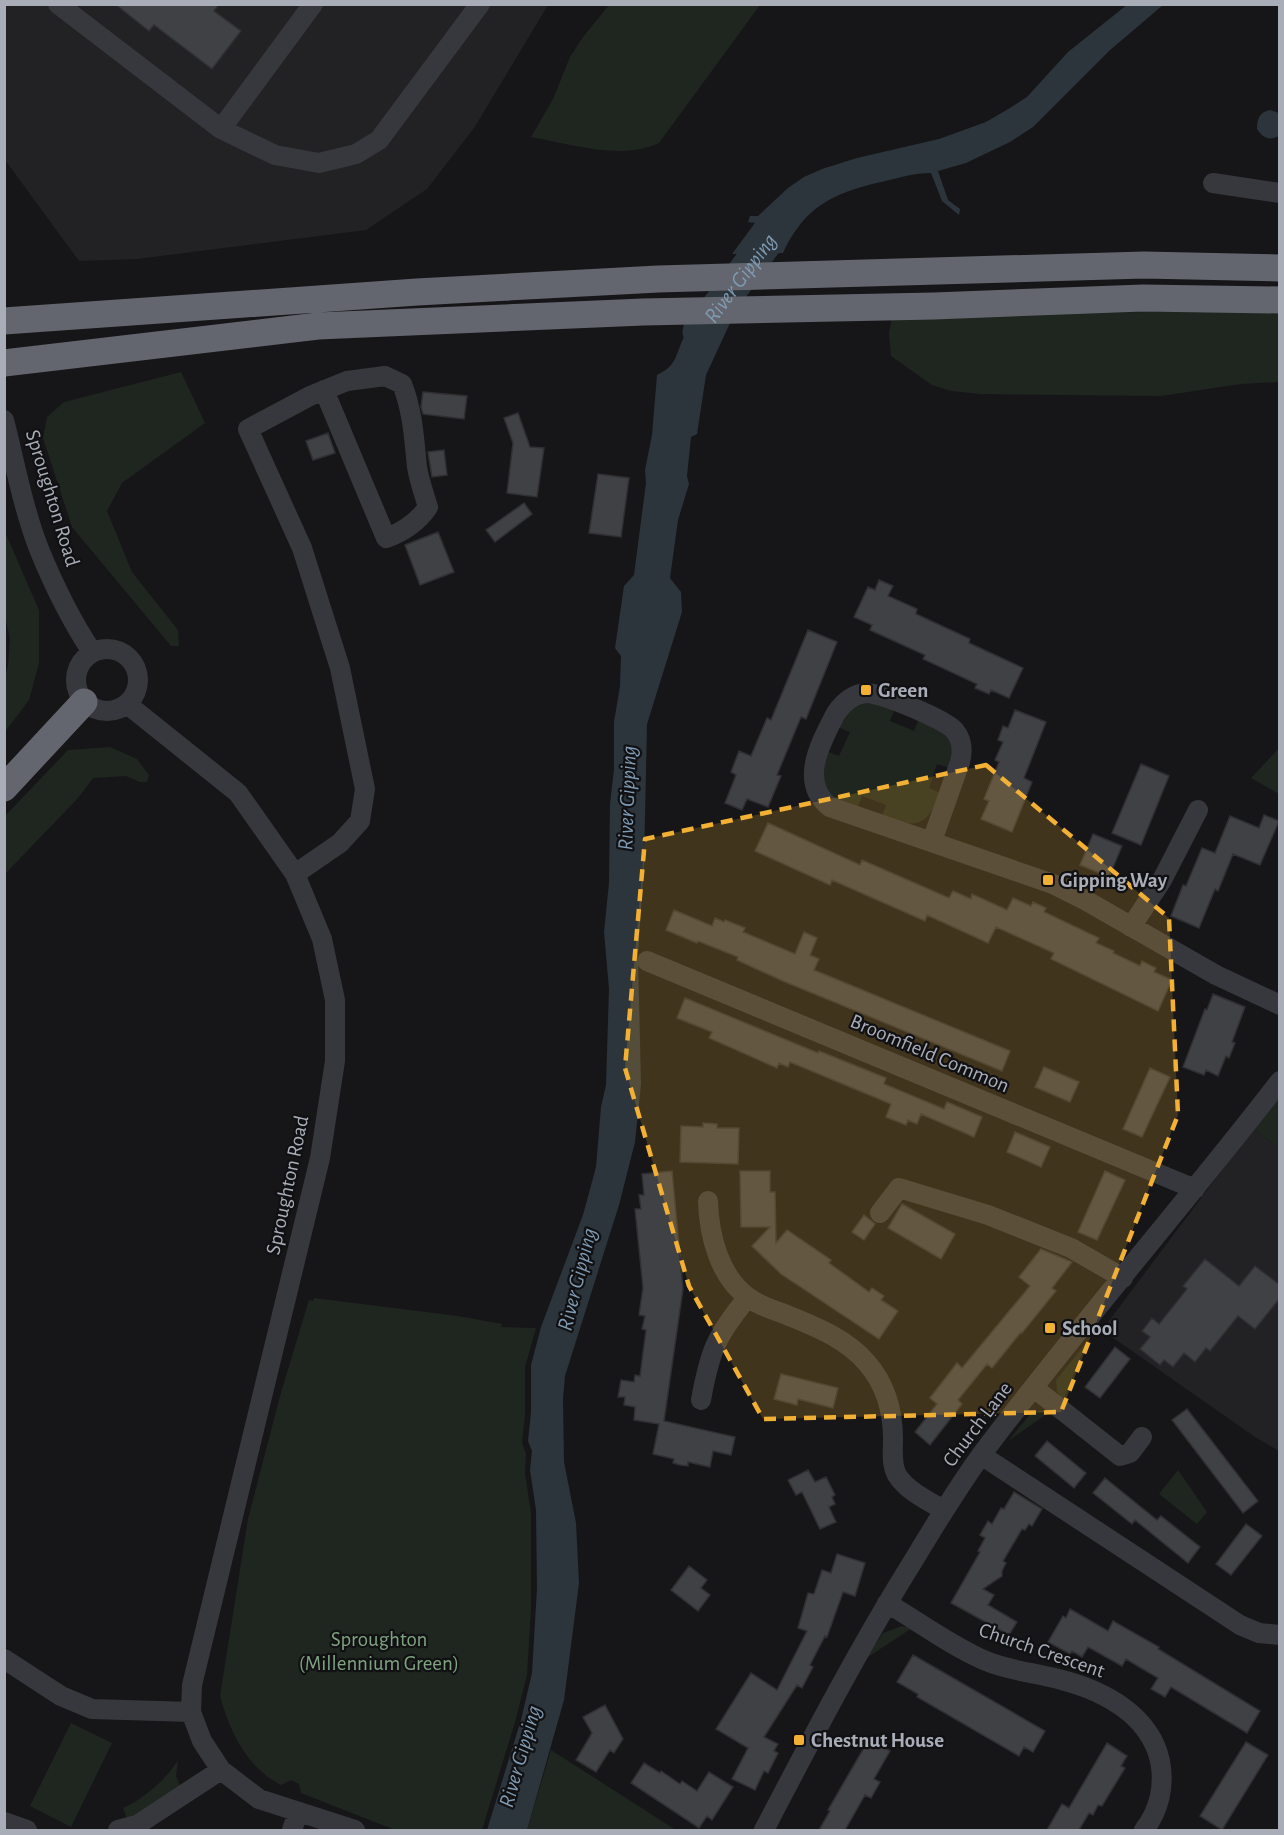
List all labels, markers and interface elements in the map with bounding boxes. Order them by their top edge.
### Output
water label: River Gipping [700,229,781,327]
street label: Sproughton Road [22,427,83,569]
place label: Green [878,680,928,701]
marker: Green [859,683,873,697]
water label: River Gipping [614,745,641,851]
place label: Gipping Way [1060,870,1168,891]
marker: Gipping Way [1041,873,1055,887]
street label: Broomfield Common [847,1010,1012,1096]
street label: Sproughton Road [262,1113,313,1257]
water label: River Gipping [554,1226,601,1333]
place label: School [1062,1318,1118,1339]
marker: School [1043,1321,1057,1335]
street label: Church Lane [939,1378,1016,1471]
street label: Church Crescent [976,1619,1108,1682]
park label: Sproughton (Millennium Green) [299,1629,459,1674]
water label: River Gipping [495,1703,546,1810]
place label: Chestnut House [811,1730,944,1751]
marker: Chestnut House [792,1733,806,1747]

